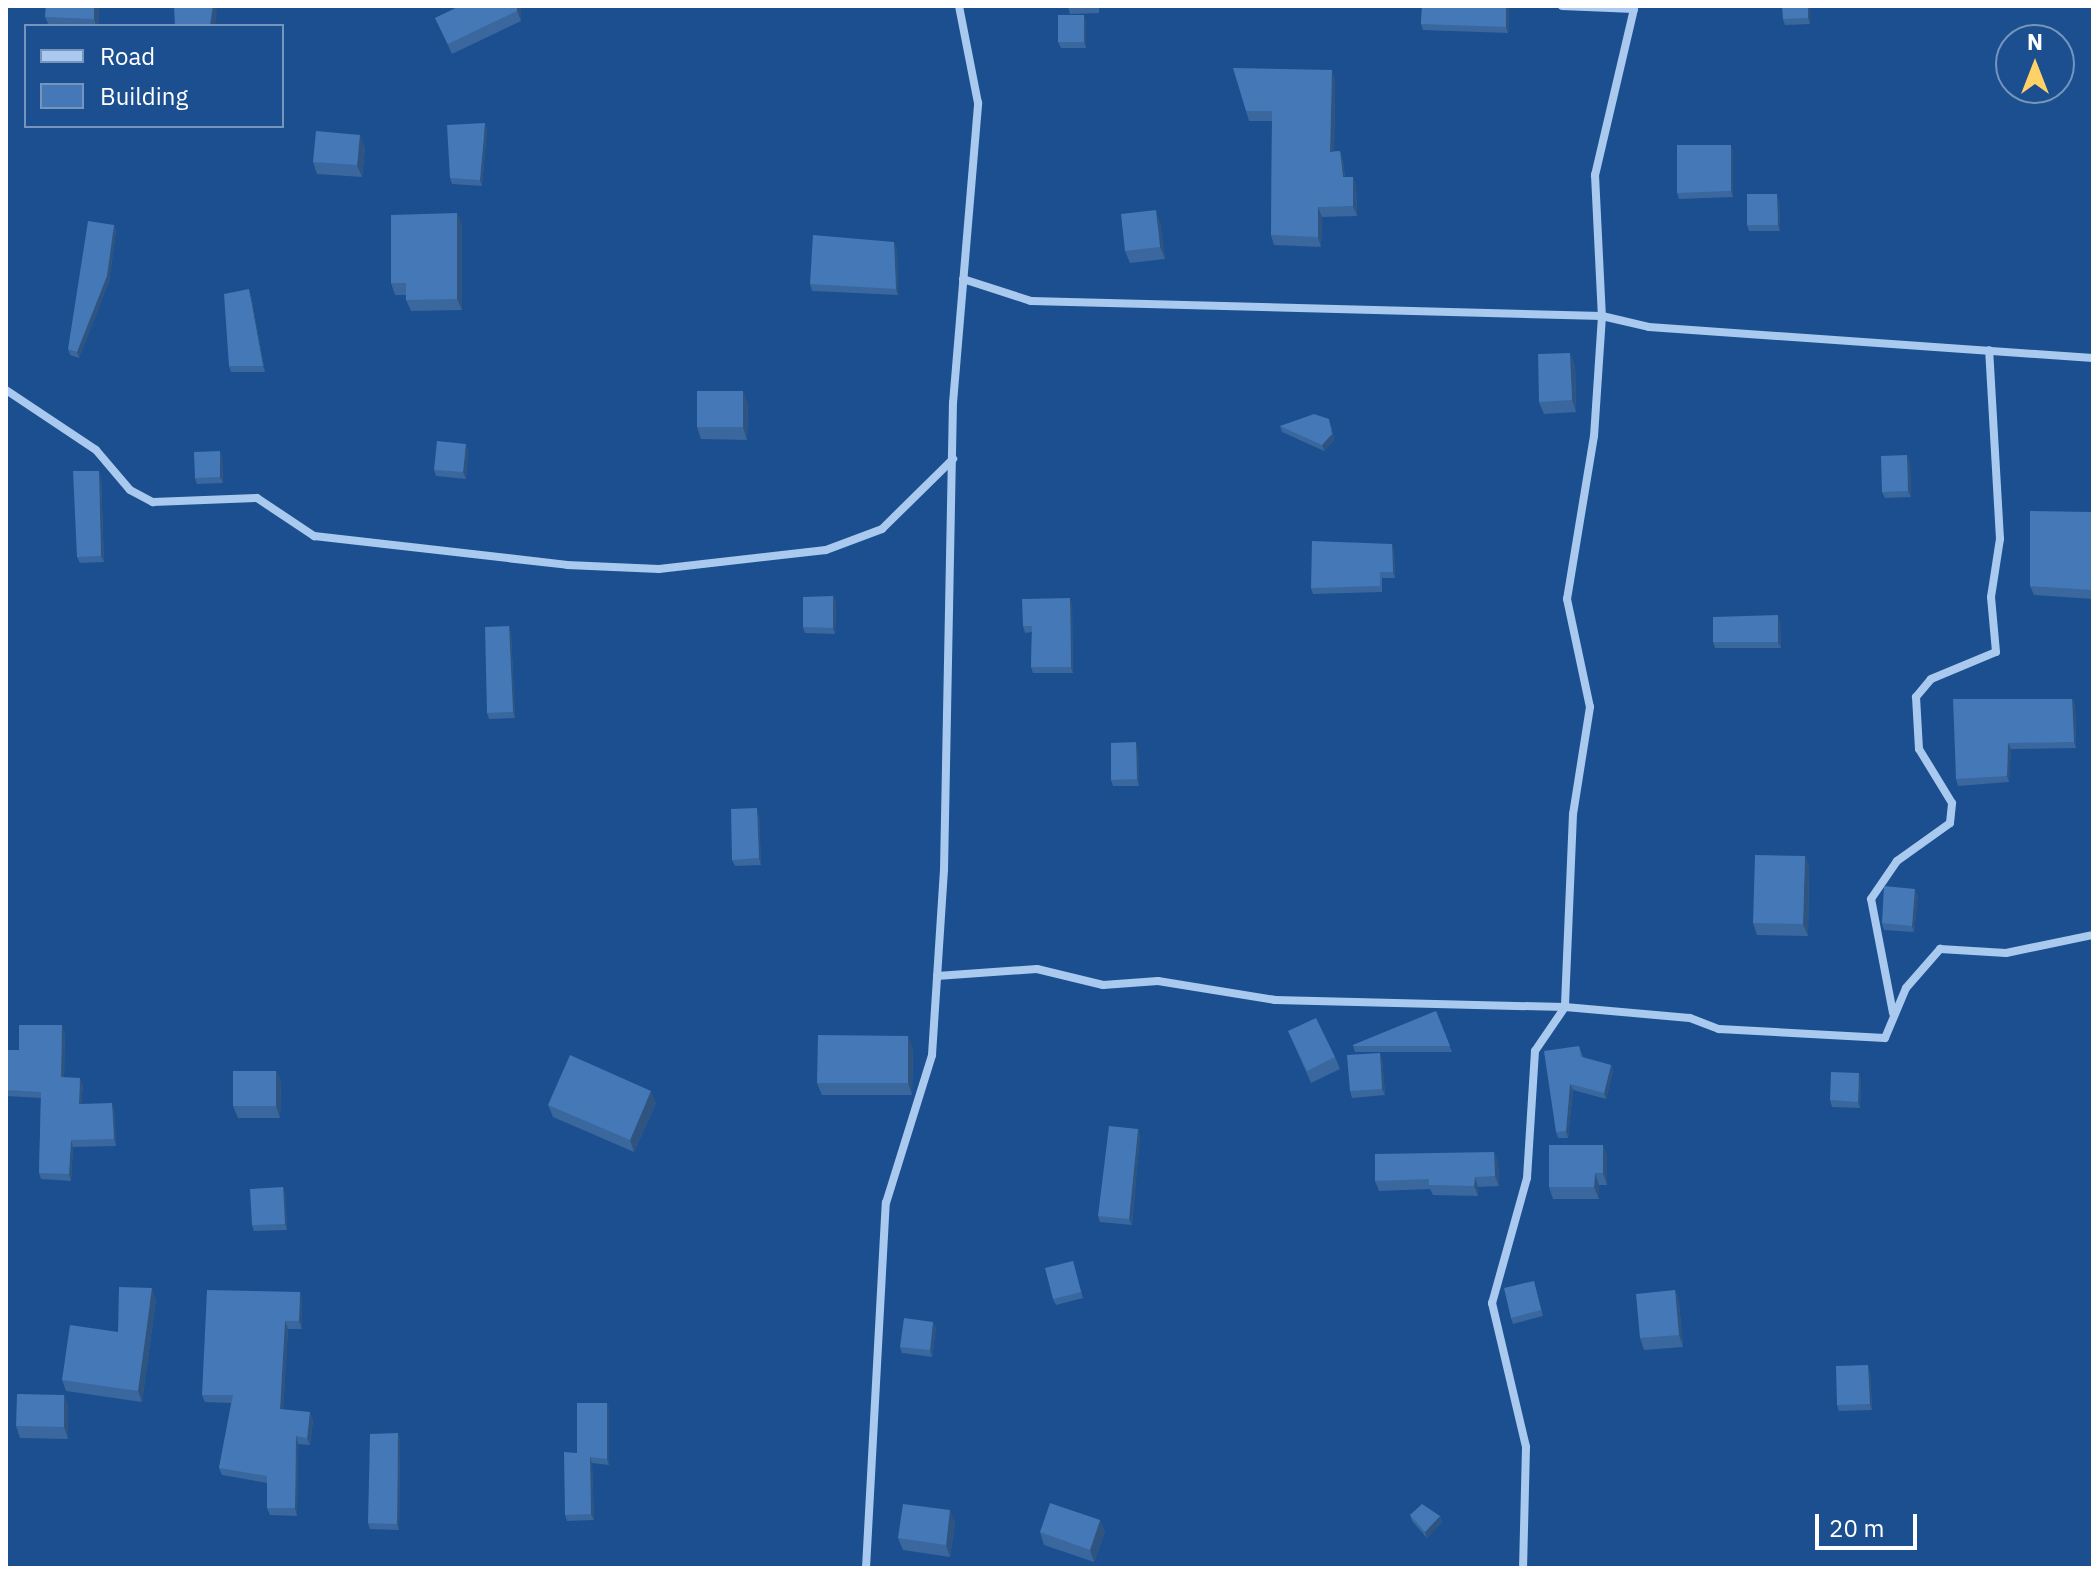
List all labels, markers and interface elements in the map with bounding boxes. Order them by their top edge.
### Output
legend [24,24,284,128]
north arrow [1995,24,2075,104]
text: N [2027,27,2043,56]
text: Road [100,40,155,72]
text: Building [100,80,188,112]
scale bar [1819,1498,1921,1548]
text: 20 m [1829,1512,1884,1544]

